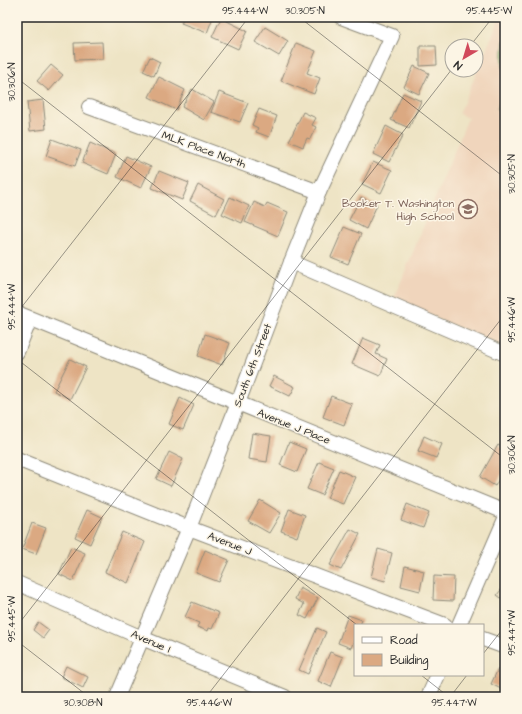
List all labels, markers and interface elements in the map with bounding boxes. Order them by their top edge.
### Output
text: 95.444°W [222,4,269,18]
text: 30.305°N [285,4,325,18]
text: 95.445°W [466,4,513,18]
north arrow [444,38,484,78]
text: N [451,57,465,74]
text: 30.306°N [5,63,19,101]
street label: MLK Place North [160,127,248,172]
text: 30.305°N [505,154,519,194]
place label: Booker T. Washington High School [342,196,455,225]
school or university icon: Booker T. Washington High School [457,198,479,220]
text: 95.444°W [5,283,19,330]
text: 95.446°W [505,297,519,343]
street label: South 6th Street [230,321,275,409]
street label: Avenue J Place [255,405,333,448]
text: 30.306°N [505,436,519,474]
street label: Avenue J [206,528,254,559]
text: 95.445°W [5,595,19,642]
text: 95.447°W [505,610,519,656]
legend [354,624,484,676]
street label: Avenue I [129,626,173,657]
text: Road [390,632,418,649]
text: Building [390,652,428,670]
text: 30.308°N [63,696,103,710]
text: 95.446°W [186,696,232,710]
text: 95.447°W [431,696,477,710]

